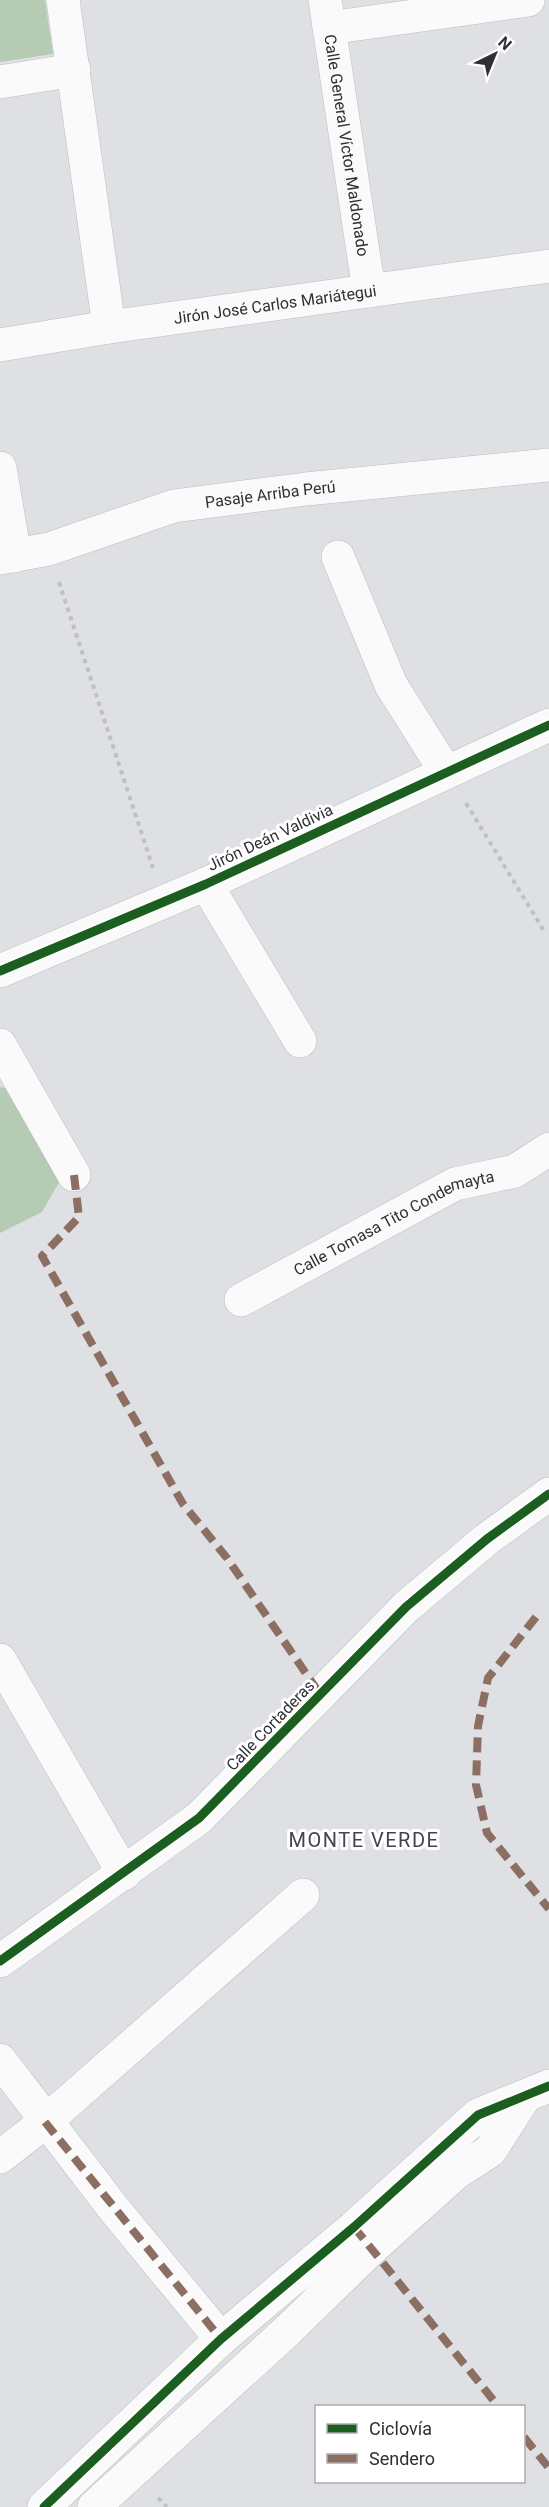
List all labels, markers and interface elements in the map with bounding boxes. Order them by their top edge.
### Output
north arrow [465,24,525,84]
street label: Calle General Víctor Maldonado [320,33,373,258]
text: N [494,33,515,54]
street label: Jirón José Carlos Mariátegui [172,281,378,328]
street label: Pasaje Arriba Perú [204,477,337,512]
street label: Jirón Deán Valdivia [205,800,336,875]
street label: Calle Tomasa Tito Condemayta [290,1167,496,1280]
street label: Calle Cortaderas [222,1676,318,1774]
district label: MONTE VERDE [289,1828,439,1852]
legend [315,2405,525,2483]
text: Ciclovía [369,2418,432,2439]
text: Sendero [369,2448,435,2469]

